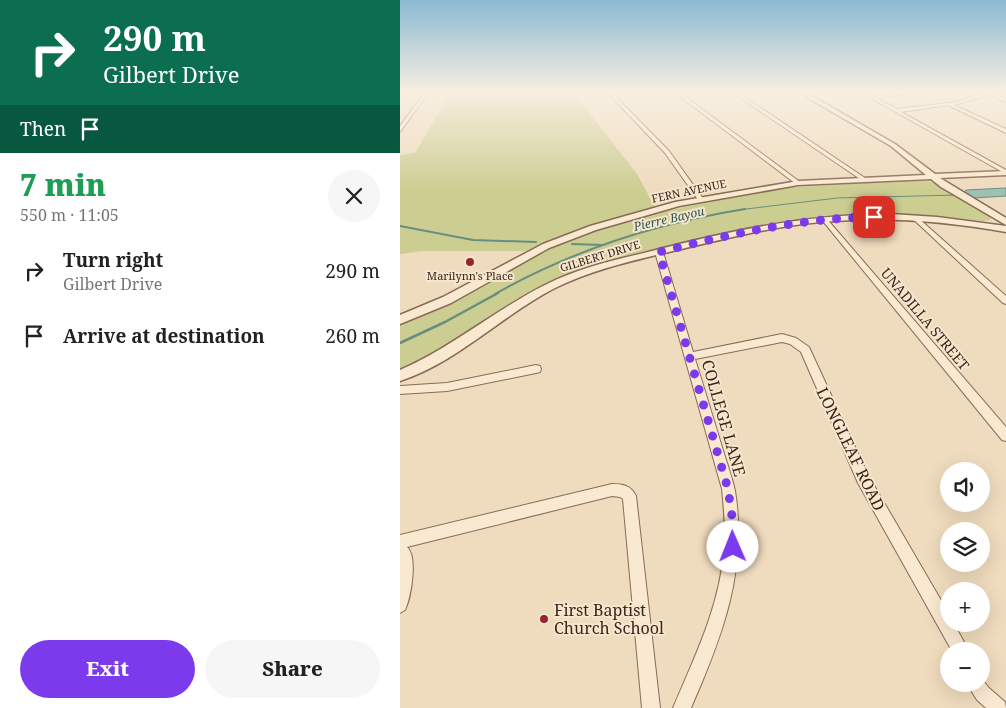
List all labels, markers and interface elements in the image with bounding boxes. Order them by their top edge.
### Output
text: 290 m [103,14,206,61]
icon: right [20,20,85,85]
text: Gilbert Drive [103,59,240,89]
icon: arrive [76,115,104,143]
text: Then [20,116,66,142]
text: 7 min [20,164,106,205]
button: close [328,170,380,222]
street label: FERN AVENUE [650,175,728,206]
pin [853,196,895,238]
water label: Pierre Bayou [631,202,706,235]
icon: arrive [860,203,888,231]
text: 550 m · 11:05 [20,204,119,226]
street label: GILBERT DRIVE [558,236,642,275]
text: Turn right [63,247,163,273]
marker: Marilynn's Place [464,256,476,268]
icon: right [20,257,48,285]
text: 290 m [325,258,380,284]
street label: UNADILLA STREET [877,264,974,374]
place label: Marilynn's Place [427,268,513,283]
text: Gilbert Drive [63,273,162,295]
icon: arrive [20,322,48,350]
text: Arrive at destination [63,323,265,349]
text: 260 m [325,323,380,349]
street label: COLLEGE LANE [697,357,751,479]
street label: LONGLEAF ROAD [812,384,890,514]
map controls [940,462,990,692]
button: sound [940,462,990,512]
position arrow [706,520,758,572]
button: layers [940,522,990,572]
button: + [940,582,990,632]
place label: First Baptist Church School [554,599,664,639]
marker: First Baptist Church School [538,613,550,625]
button: Exit [20,640,195,698]
button: Share [205,640,380,698]
button: − [940,642,990,692]

